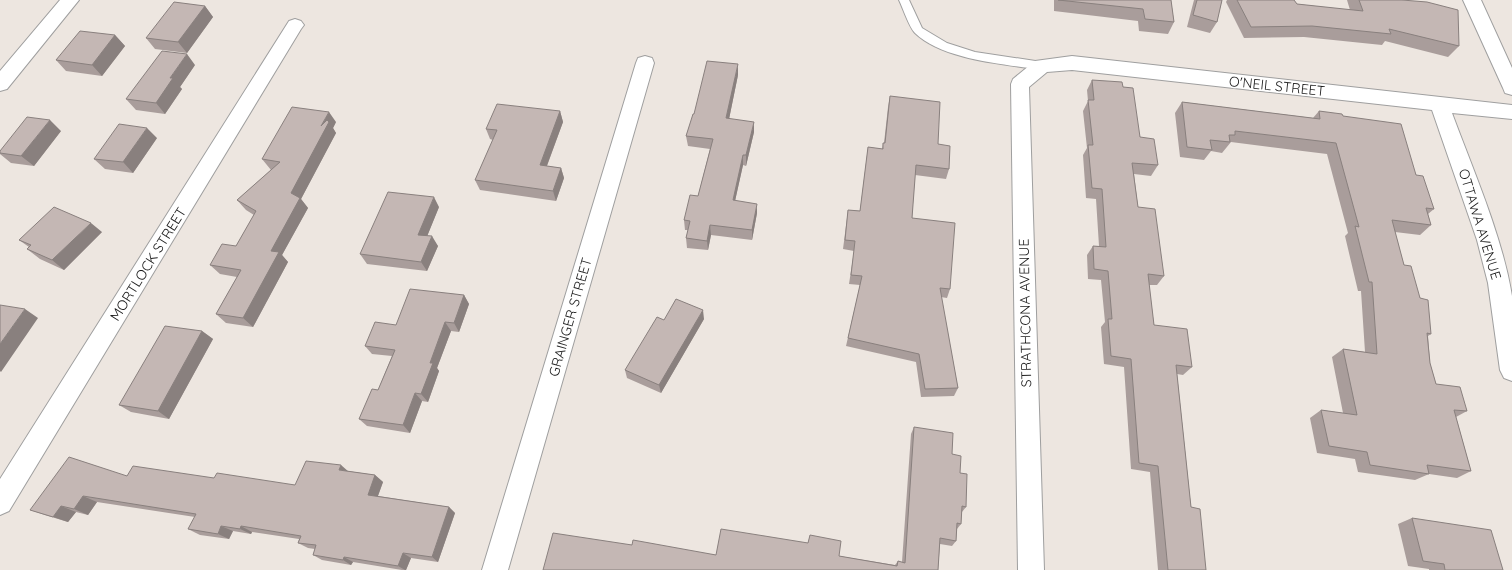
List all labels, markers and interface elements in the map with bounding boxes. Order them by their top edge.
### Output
street label: O'NEIL STREET [1228,72,1326,100]
street label: OTTAWA AVENUE [1455,166,1505,282]
street label: MORTLOCK STREET [106,204,190,324]
street label: STRATHCONA AVENUE [1015,238,1035,387]
street label: GRAINGER STREET [544,255,596,379]

